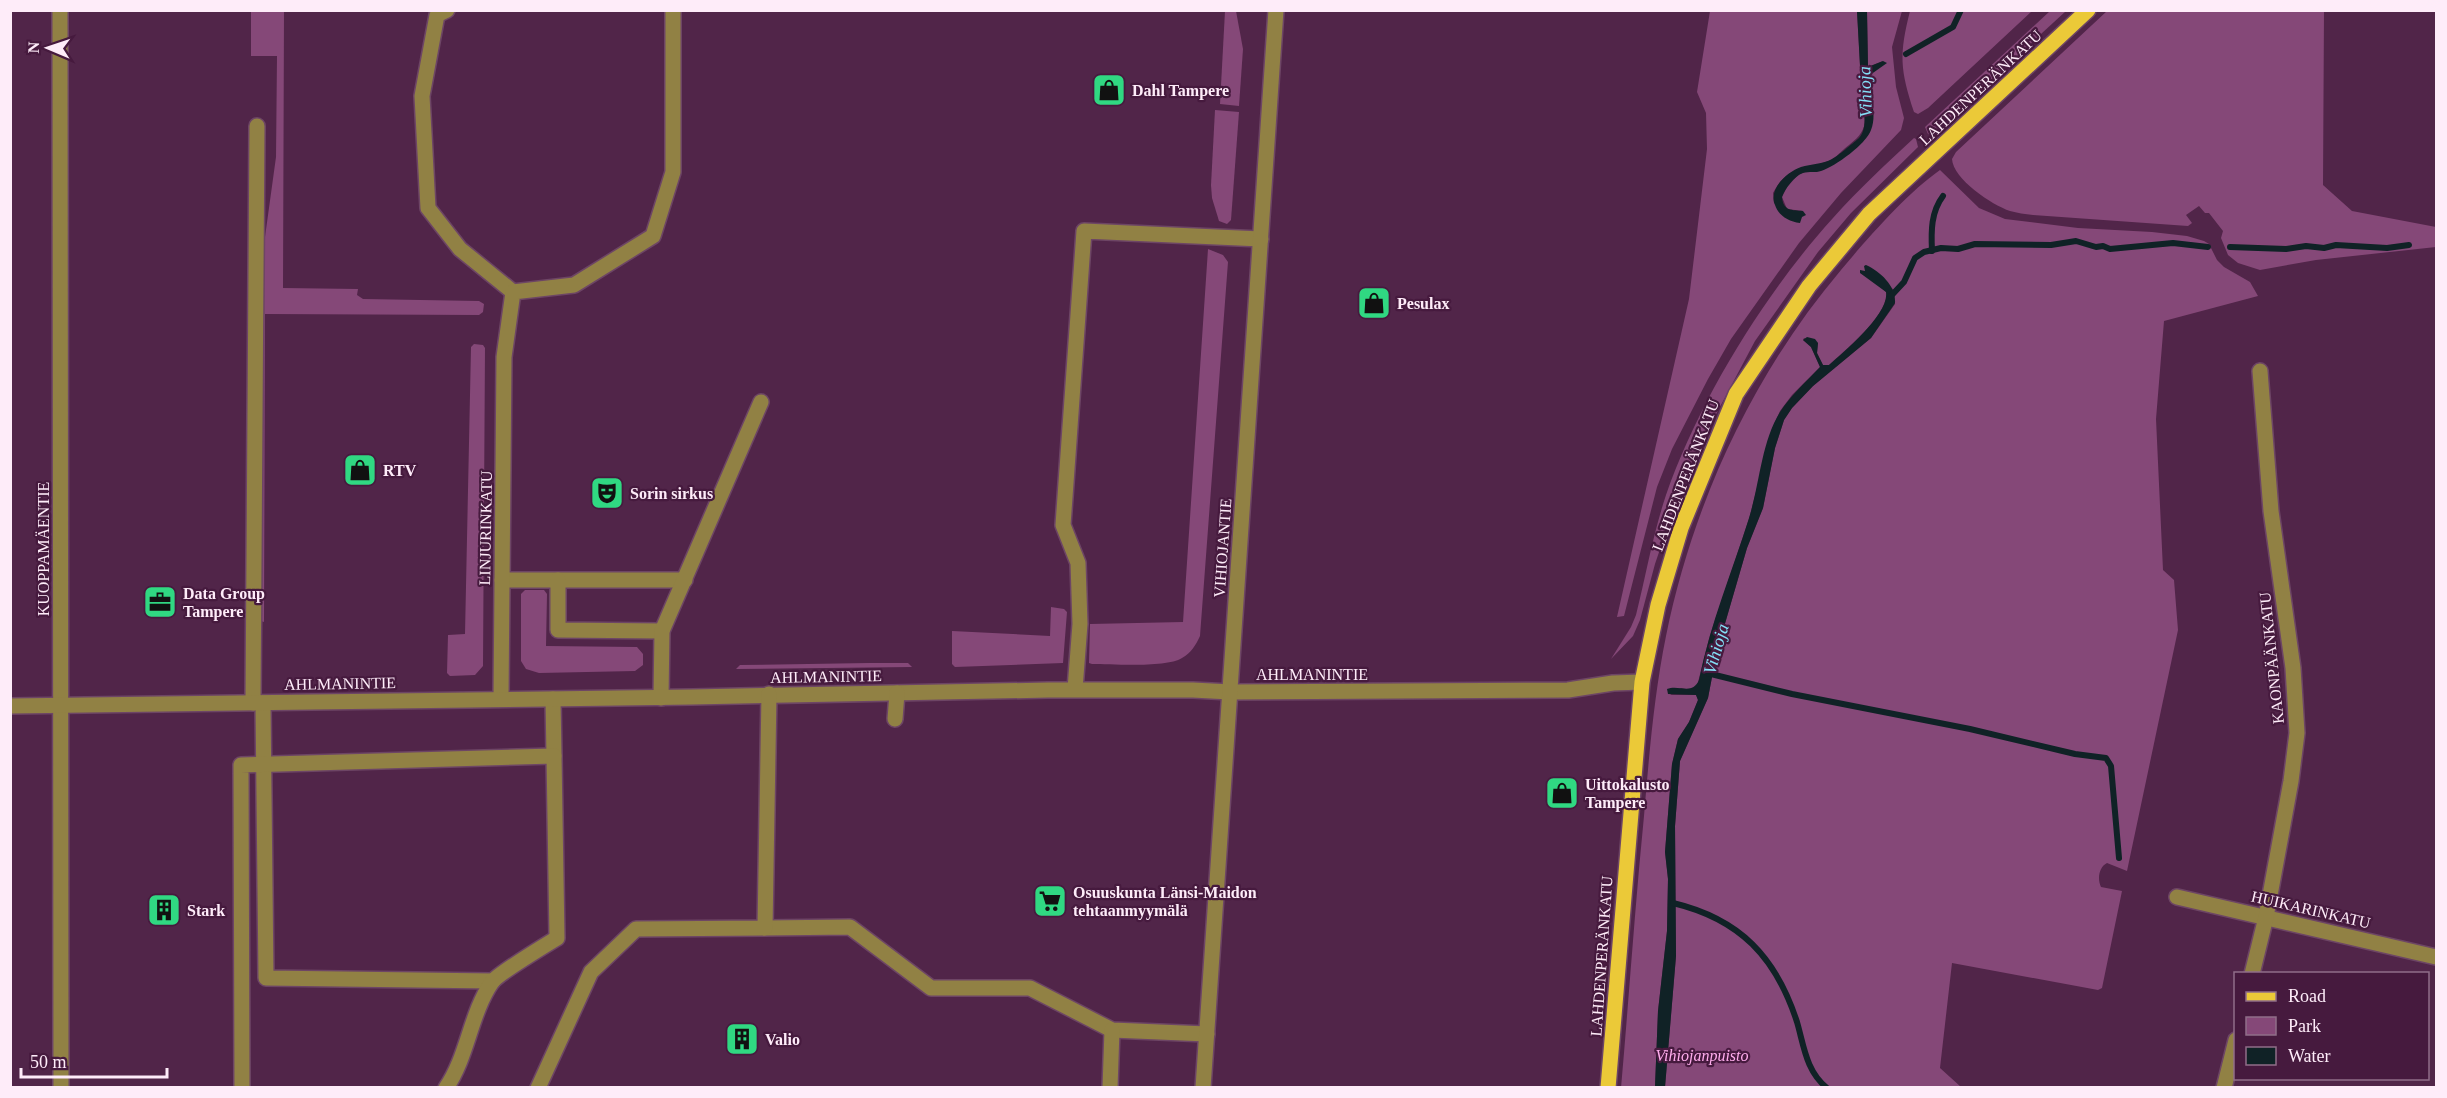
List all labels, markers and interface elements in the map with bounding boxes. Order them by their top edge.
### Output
north arrow [18,18,78,78]
street label: LAHDENPERÄNKATU [1916,26,2045,148]
text: N [25,41,42,54]
water label: Vihioja [1854,66,1876,118]
shop icon: Dahl Tampere [1091,72,1127,108]
place label: Dahl Tampere [1132,82,1229,100]
shop icon: Pesulax [1356,285,1392,321]
place label: Pesulax [1397,295,1449,312]
street label: LAHDENPERÄNKATU [1649,397,1722,553]
shop icon: RTV [342,452,378,488]
place label: RTV [383,462,417,479]
street label: LINJURINKATU [476,470,495,585]
theatre icon: Sorin sirkus [589,475,625,511]
street label: KUOPPAMÄENTIE [35,482,52,616]
place label: Sorin sirkus [630,485,713,502]
street label: VIHIOJANTIE [1211,498,1234,598]
office icon: Data Group Tampere [142,584,178,620]
place label: Data Group Tampere [183,585,265,621]
street label: KAONPÄÄNKATU [2256,591,2287,725]
water label: Vihioja [1699,621,1733,677]
street label: AHLMANINTIE [1256,666,1368,683]
street label: AHLMANINTIE [770,667,882,686]
street label: AHLMANINTIE [284,674,396,693]
shop icon: Uittokalusto Tampere [1544,775,1580,811]
place label: Uittokalusto Tampere [1585,776,1669,812]
street label: LAHDENPERÄNKATU [1587,875,1616,1037]
supermarket icon: Osuuskunta Länsi-Maidon tehtaanmyymälä [1032,883,1068,919]
place label: Osuuskunta Länsi-Maidon tehtaanmyymälä [1073,884,1257,920]
street label: HUIKARINKATU [2250,888,2373,932]
building icon: Stark [146,892,182,928]
place label: Stark [187,902,225,919]
legend [2234,972,2429,1080]
text: Road [2288,986,2326,1006]
text: Park [2288,1016,2321,1036]
building icon: Valio [724,1021,760,1057]
place label: Valio [765,1031,800,1048]
scale bar [21,1041,166,1079]
text: Water [2288,1046,2331,1066]
park label: Vihiojanpuisto [1655,1047,1749,1065]
text: 50 m [30,1052,67,1072]

